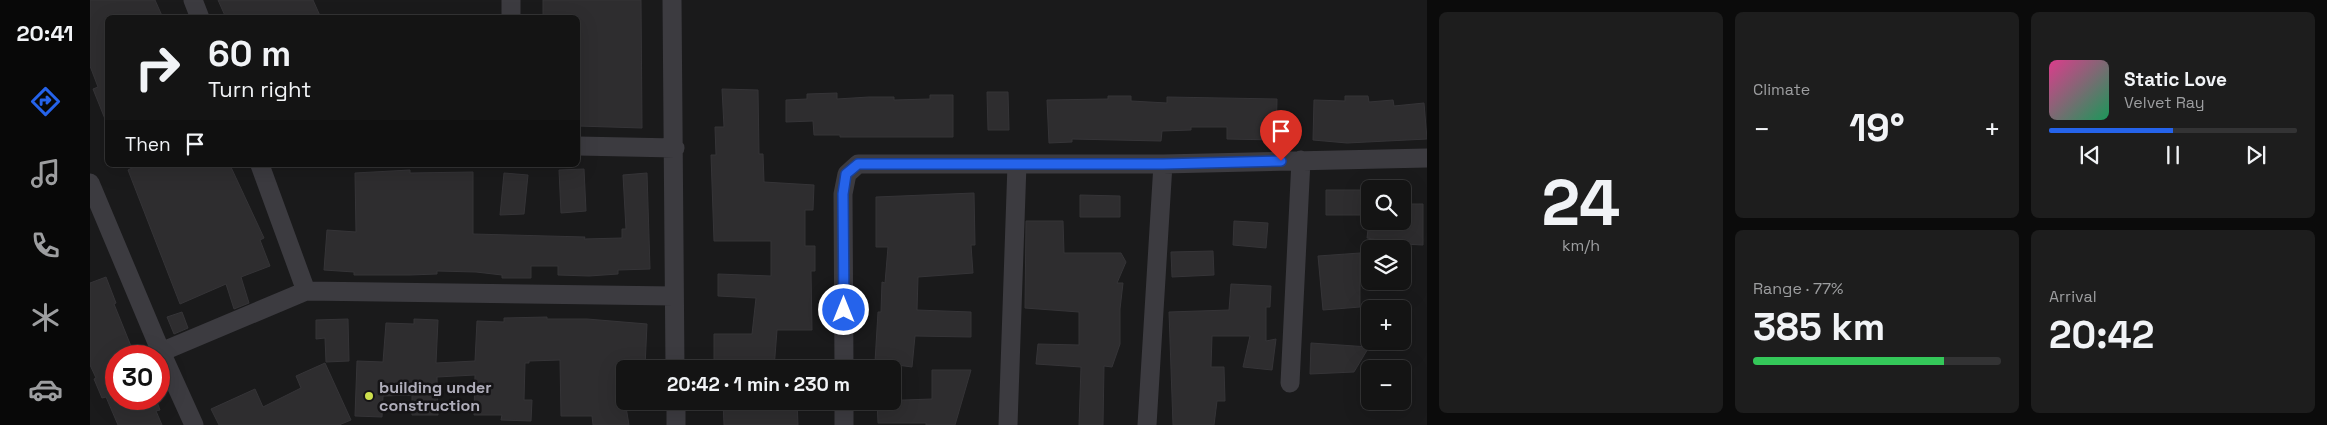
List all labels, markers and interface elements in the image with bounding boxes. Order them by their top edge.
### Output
text: 20:41 [17,19,73,47]
text: 60 m [208,32,291,76]
icon: right [125,35,190,100]
text: Static Love [2124,67,2227,92]
text: Turn right [208,75,311,103]
text: Climate [1753,79,1810,100]
icon: directions [28,84,63,119]
text: Velvet Ray [2124,92,2205,113]
text: 19° [1849,104,1905,152]
pin [1260,110,1302,161]
text: − [1753,111,1770,147]
text: + [1984,111,2001,147]
icon: arrive [1267,117,1295,145]
icon: arrive [181,130,209,158]
text: Then [125,132,171,157]
icon: previous [2076,141,2104,169]
icon: pause [2159,141,2187,169]
icon: next [2242,141,2270,169]
icon: music [28,156,63,191]
text: 24 [1542,161,1620,244]
map controls [1361,180,1411,410]
button: search [1361,180,1411,230]
icon: phone [28,228,63,263]
text: km/h [1562,235,1600,256]
button: layers [1361,240,1411,290]
text: Range · 77% [1753,278,1843,299]
position arrow [817,283,869,335]
text: Arrival [2049,286,2097,307]
icon: climate [28,300,63,335]
button: + [1361,300,1411,350]
text: 385 km [1753,303,1885,351]
text: 20:42 [2049,311,2154,359]
speed limit sign: 30 [105,345,170,410]
button: − [1361,360,1411,410]
icon: car [28,372,63,407]
text: 20:42 · 1 min · 230 m [667,372,850,397]
place label: building under construction [379,377,492,416]
marker: building under construction [363,390,375,402]

